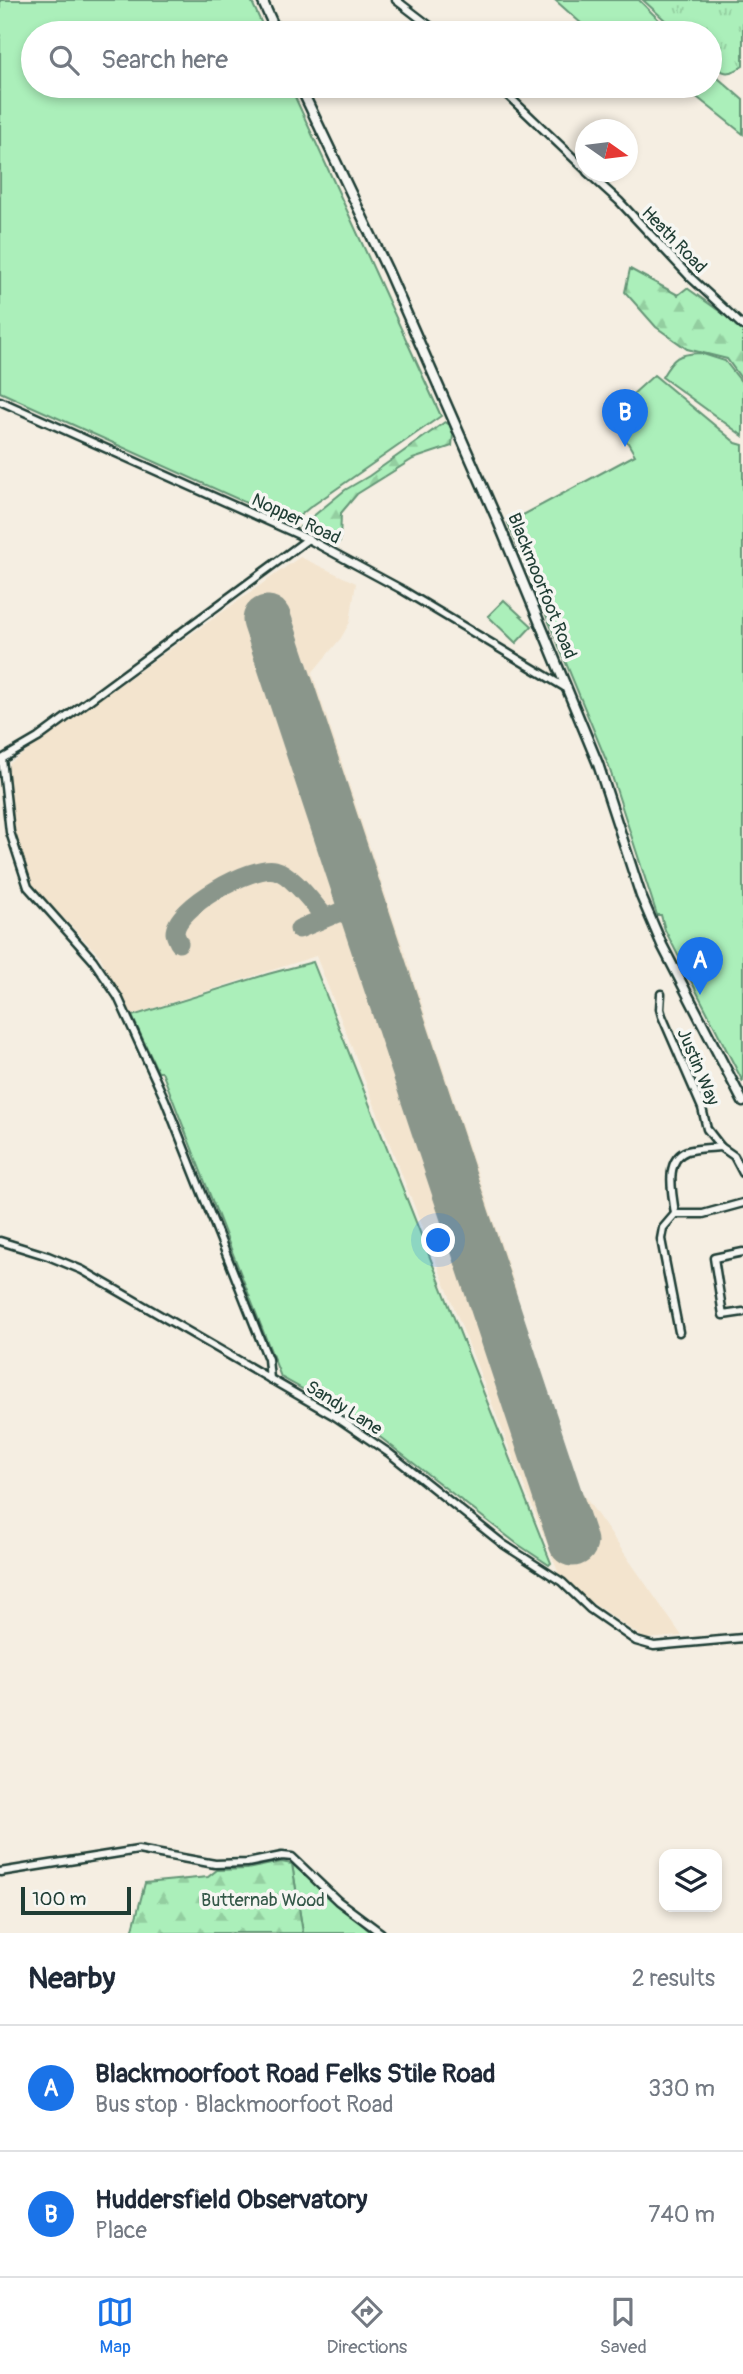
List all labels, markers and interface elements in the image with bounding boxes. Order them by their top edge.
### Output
search box [21,21,722,98]
icon: search [45,41,83,79]
text: Search here [101,44,228,76]
north arrow [575,119,638,182]
street label: Heath Road [636,202,712,278]
pin: B [602,389,648,447]
street label: Nopper Road [248,488,344,550]
street label: Blackmoorfoot Road [502,510,582,662]
pin: A [677,937,723,995]
street label: Justin Way [671,1025,725,1109]
your location [421,1223,455,1257]
street label: Sandy Lane [301,1375,387,1441]
map controls [659,1849,722,1912]
button: layers [659,1849,722,1912]
scale bar [21,1884,131,1916]
text: 100 m [32,1887,86,1911]
park label: Butternab Wood [201,1889,325,1912]
text: Nearby [28,1960,115,1997]
text: 2 results [632,1964,715,1993]
text: Blackmoorfoot Road Felks Stile Road [95,2058,496,2090]
text: A [44,2074,58,2103]
text: 330 m [648,2074,715,2103]
text: Bus stop · Blackmoorfoot Road [95,2090,394,2119]
text: Huddersfield Observatory [95,2184,367,2216]
text: B [44,2200,58,2229]
text: 740 m [648,2200,715,2229]
text: Place [95,2216,147,2245]
tab: Map [96,2293,134,2359]
tab: Directions [327,2293,407,2359]
tab: Saved [600,2293,647,2359]

